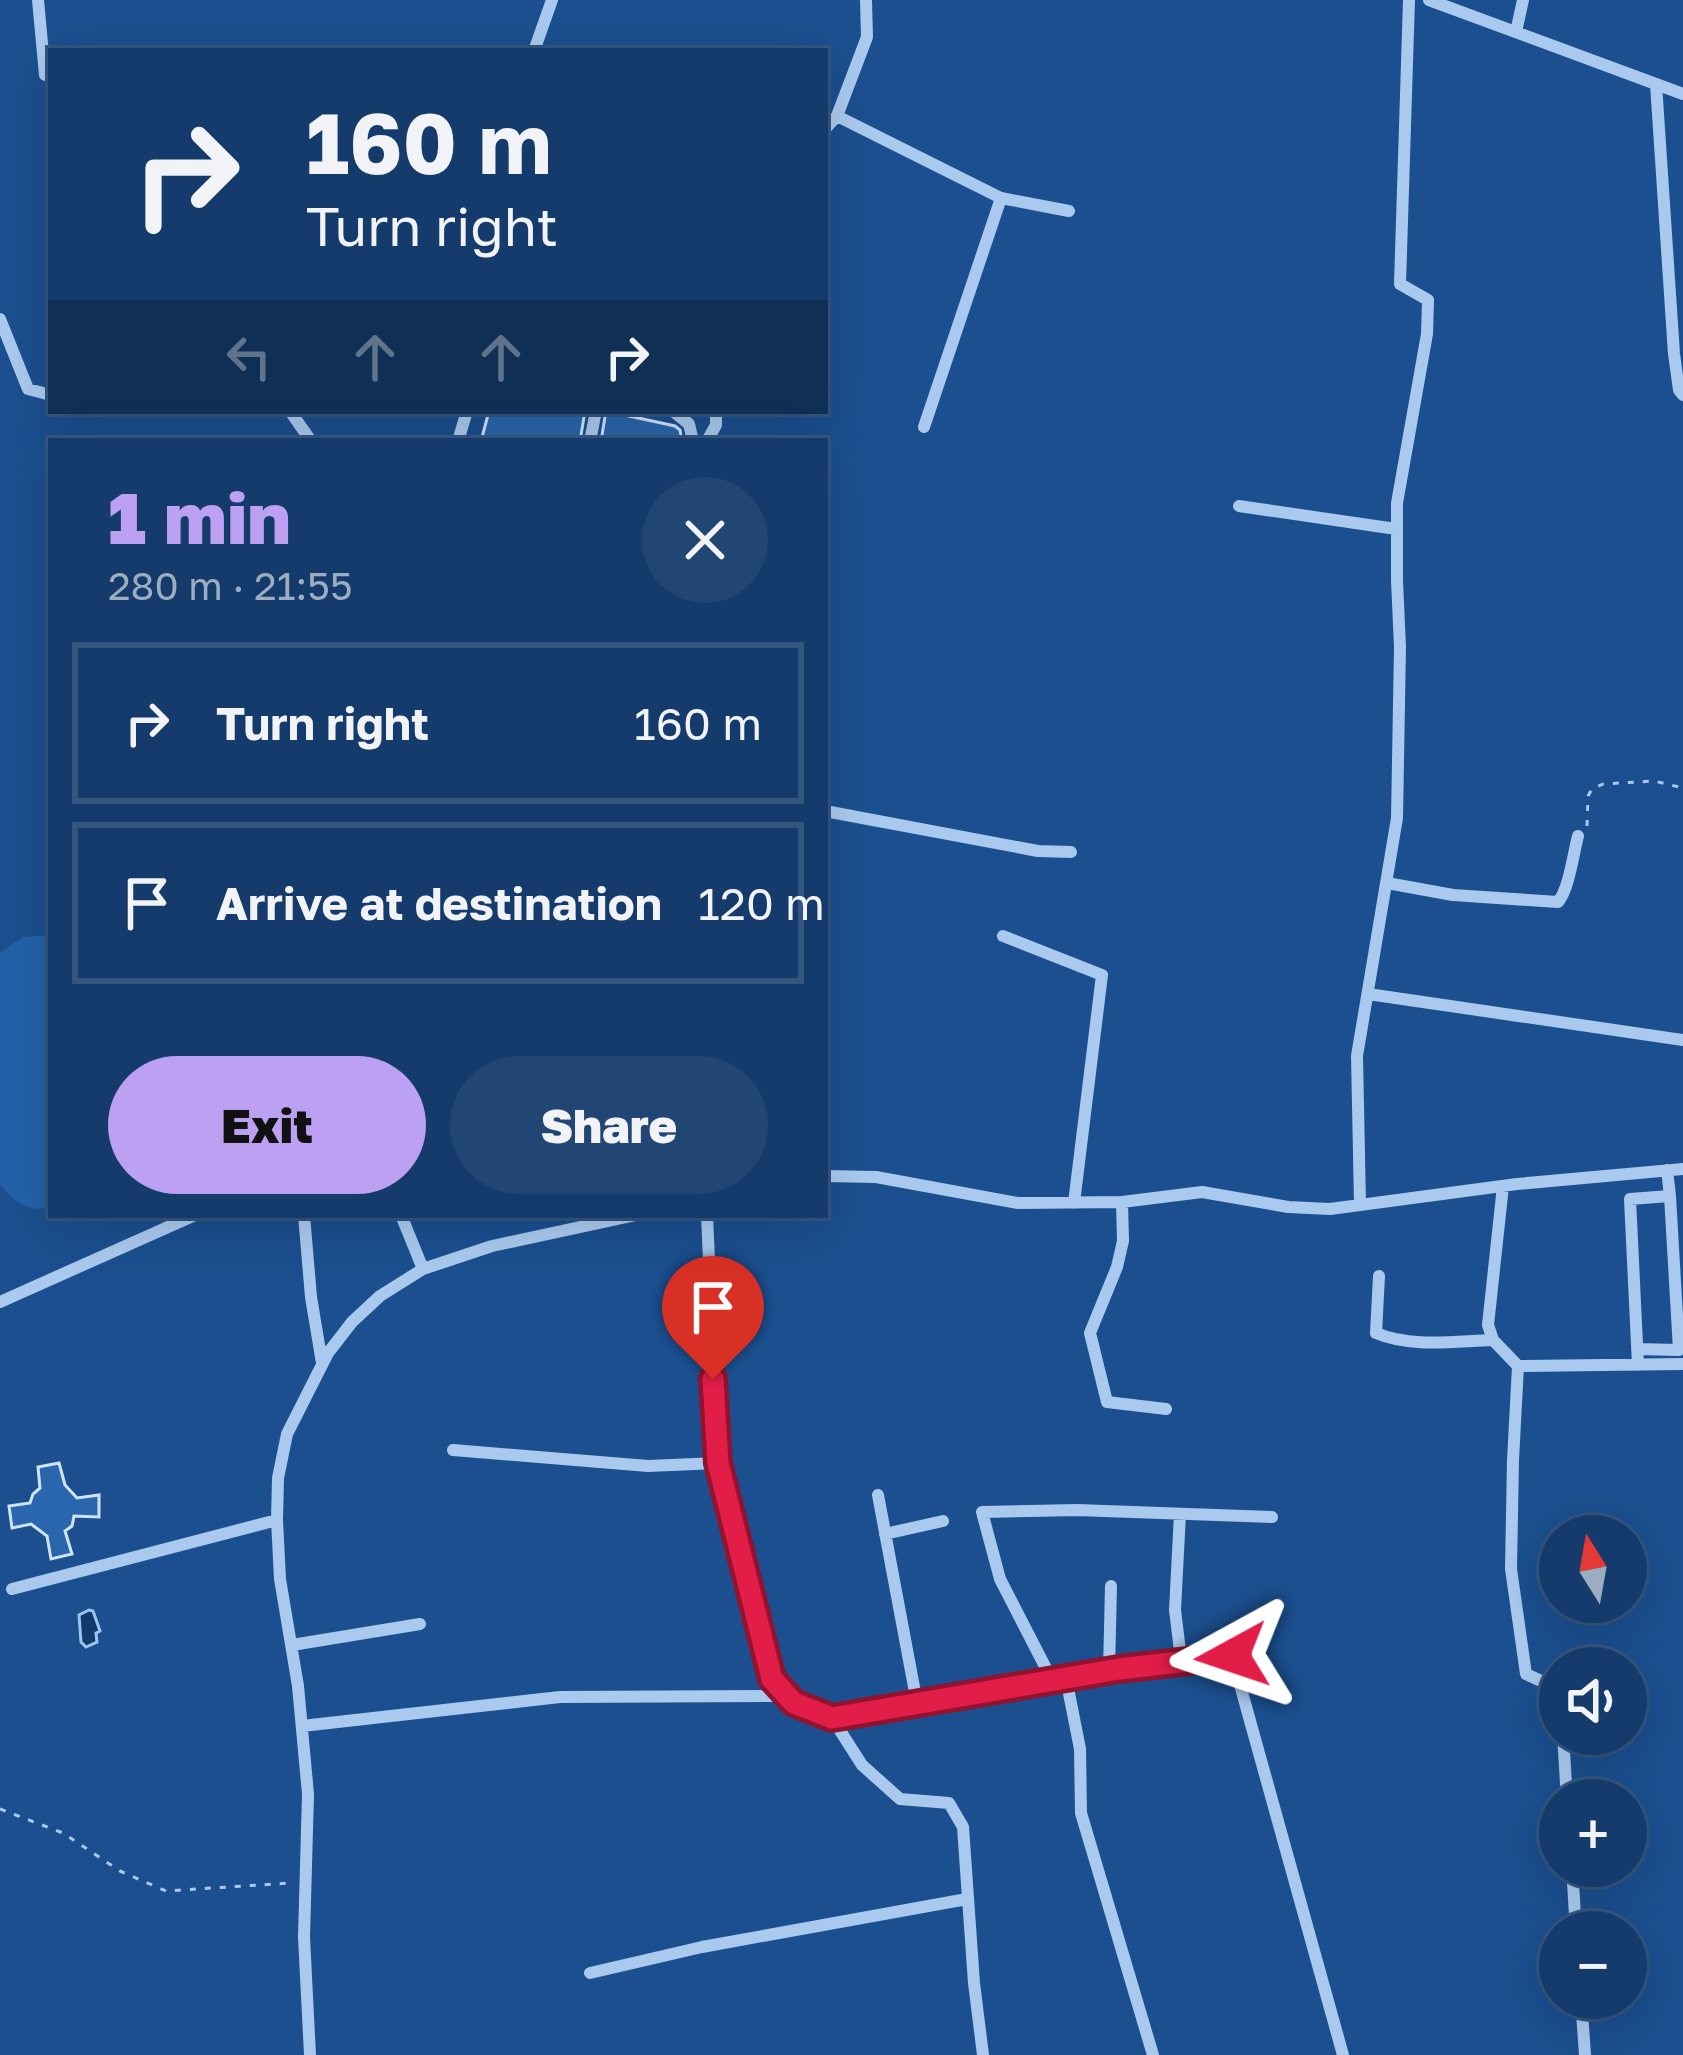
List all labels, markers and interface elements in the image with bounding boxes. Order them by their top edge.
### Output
text: 160 m [306,92,552,192]
icon: right [108,96,264,252]
text: Turn right [306,193,558,258]
icon: left [216,324,282,390]
icon: ahead [342,324,408,390]
icon: ahead [468,324,534,390]
icon: right [594,324,660,390]
text: 1 min [108,473,291,560]
button: close [642,477,768,603]
text: 280 m · 21:55 [108,562,353,609]
icon: right [114,690,180,756]
text: Turn right [216,696,429,750]
text: 160 m [634,696,762,750]
icon: arrive [114,870,180,936]
text: Arrive at destination [216,876,662,930]
text: 120 m [698,876,825,930]
button: Exit [108,1056,426,1194]
button: Share [450,1056,768,1194]
pin [662,1256,764,1379]
icon: arrive [680,1274,746,1340]
north arrow [1539,1515,1647,1623]
map controls [1539,1515,1647,2019]
position arrow [1169,1593,1295,1719]
button: sound [1539,1647,1647,1755]
button: + [1539,1779,1647,1887]
button: − [1539,1911,1647,2019]

